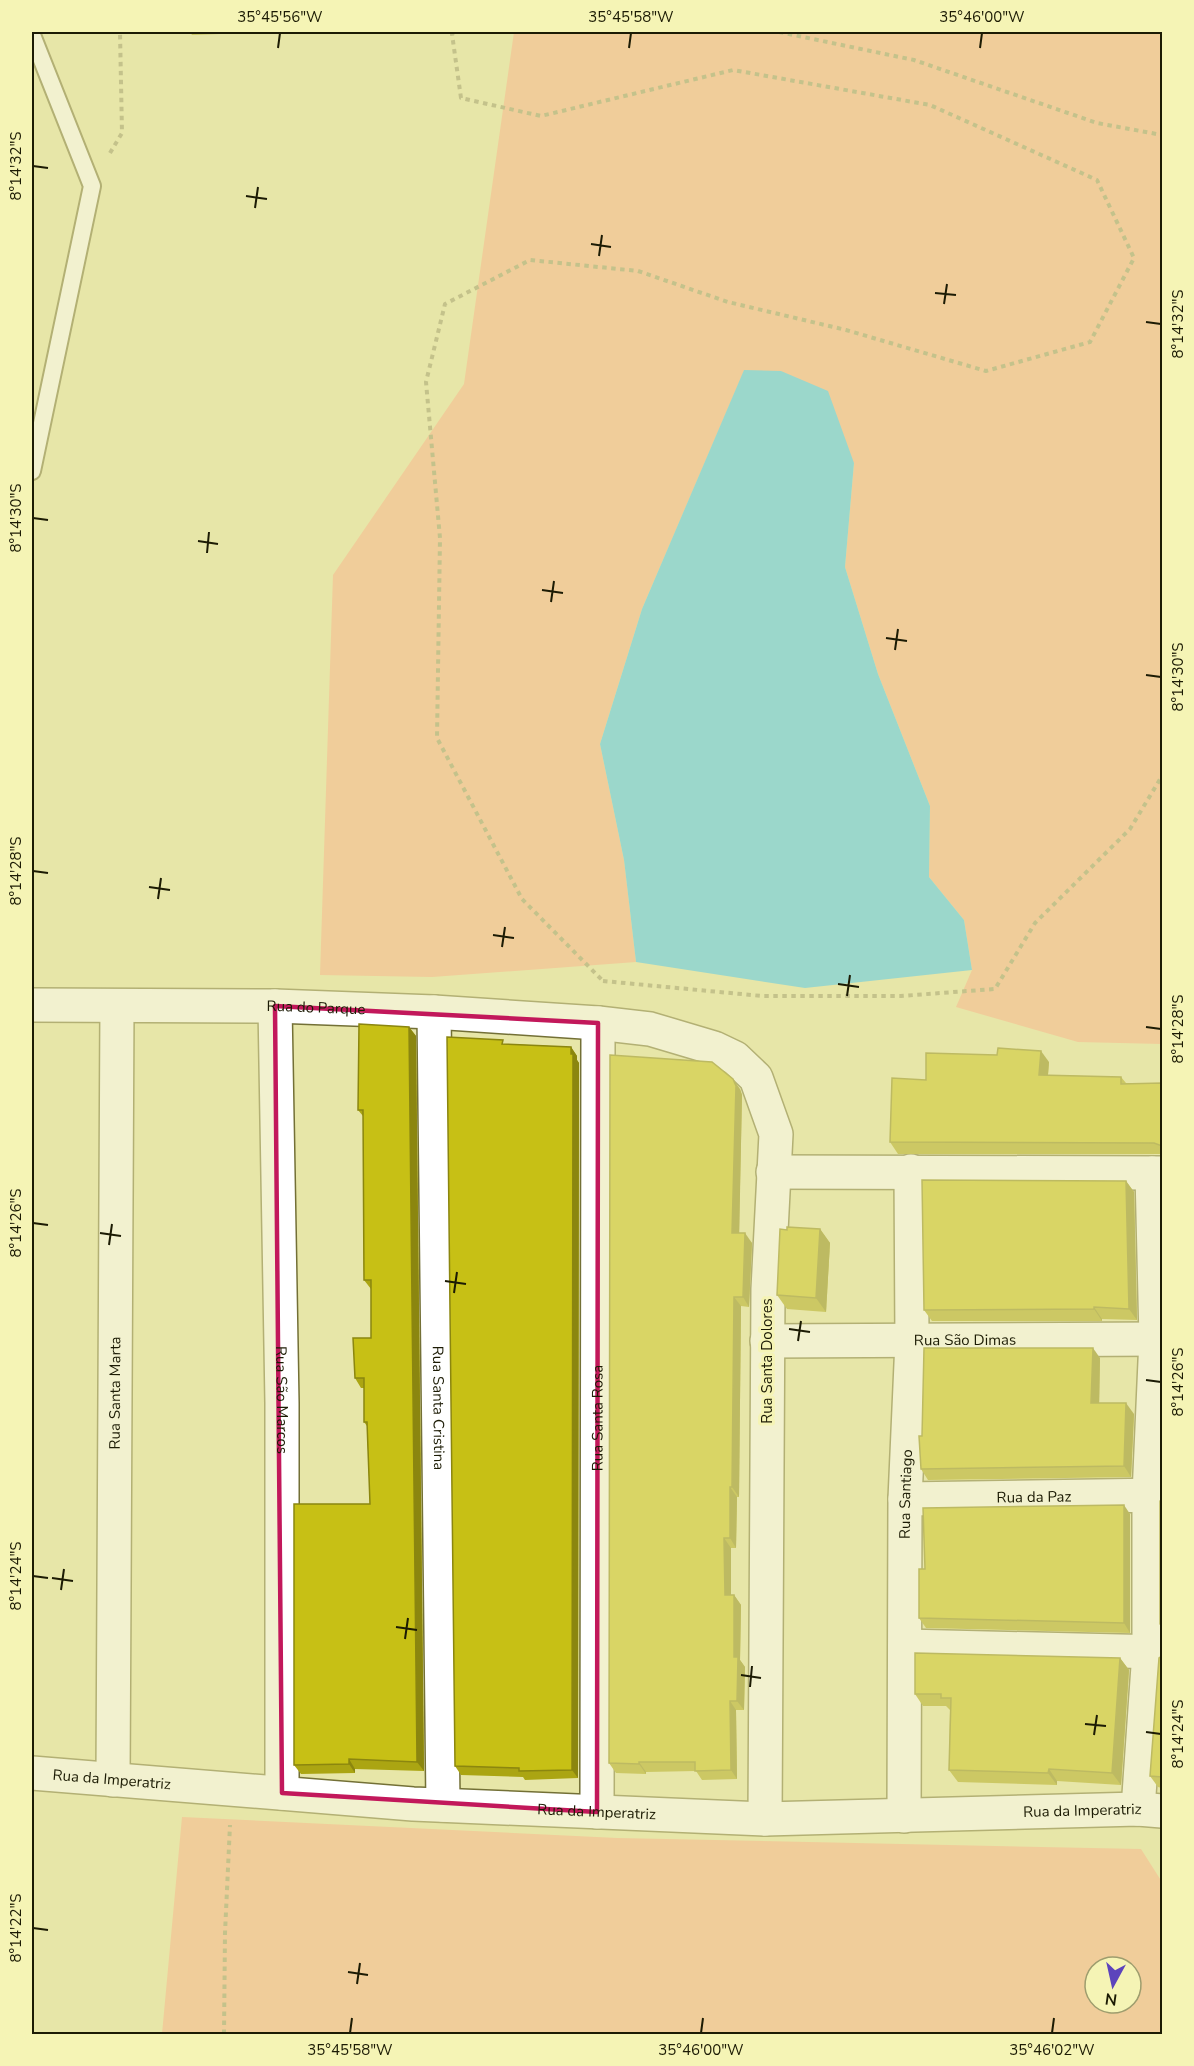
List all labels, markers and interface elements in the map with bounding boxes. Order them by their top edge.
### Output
text: 35°45'56"W [237,7,323,27]
text: 35°45'58"W [588,7,674,27]
text: 35°46'00"W [939,7,1025,27]
text: 8°14'32"S [6,132,26,200]
text: 8°14'32"S [1168,290,1188,358]
text: 8°14'30"S [6,484,26,552]
text: 8°14'30"S [1168,643,1188,711]
text: 8°14'28"S [6,837,26,905]
text: 8°14'28"S [1168,995,1188,1063]
street label: Rua do Parque [267,996,366,1019]
text: 8°14'26"S [6,1189,26,1257]
street label: Rua Santa Dolores [757,1298,777,1424]
street label: Rua São Dimas [914,1330,1016,1350]
street label: Rua Santa Marta [105,1337,125,1449]
street label: Rua São Marcos [271,1346,292,1454]
street label: Rua Santa Cristina [428,1346,449,1470]
text: 8°14'26"S [1168,1348,1188,1416]
street label: Rua Santa Rosa [587,1365,608,1471]
street label: Rua Santiago [895,1449,917,1539]
street label: Rua da Paz [996,1486,1072,1508]
text: 8°14'24"S [6,1542,26,1610]
text: 8°14'24"S [1168,1700,1188,1768]
street label: Rua da Imperatriz [52,1765,172,1794]
street label: Rua da Imperatriz [537,1799,656,1824]
street label: Rua da Imperatriz [1023,1799,1142,1822]
text: 8°14'22"S [6,1894,26,1962]
north arrow [1083,1955,1143,2015]
text: N [1104,1987,1119,2011]
text: 35°45'58"W [307,2040,393,2060]
text: 35°46'00"W [658,2040,744,2060]
text: 35°46'02"W [1009,2040,1095,2060]

